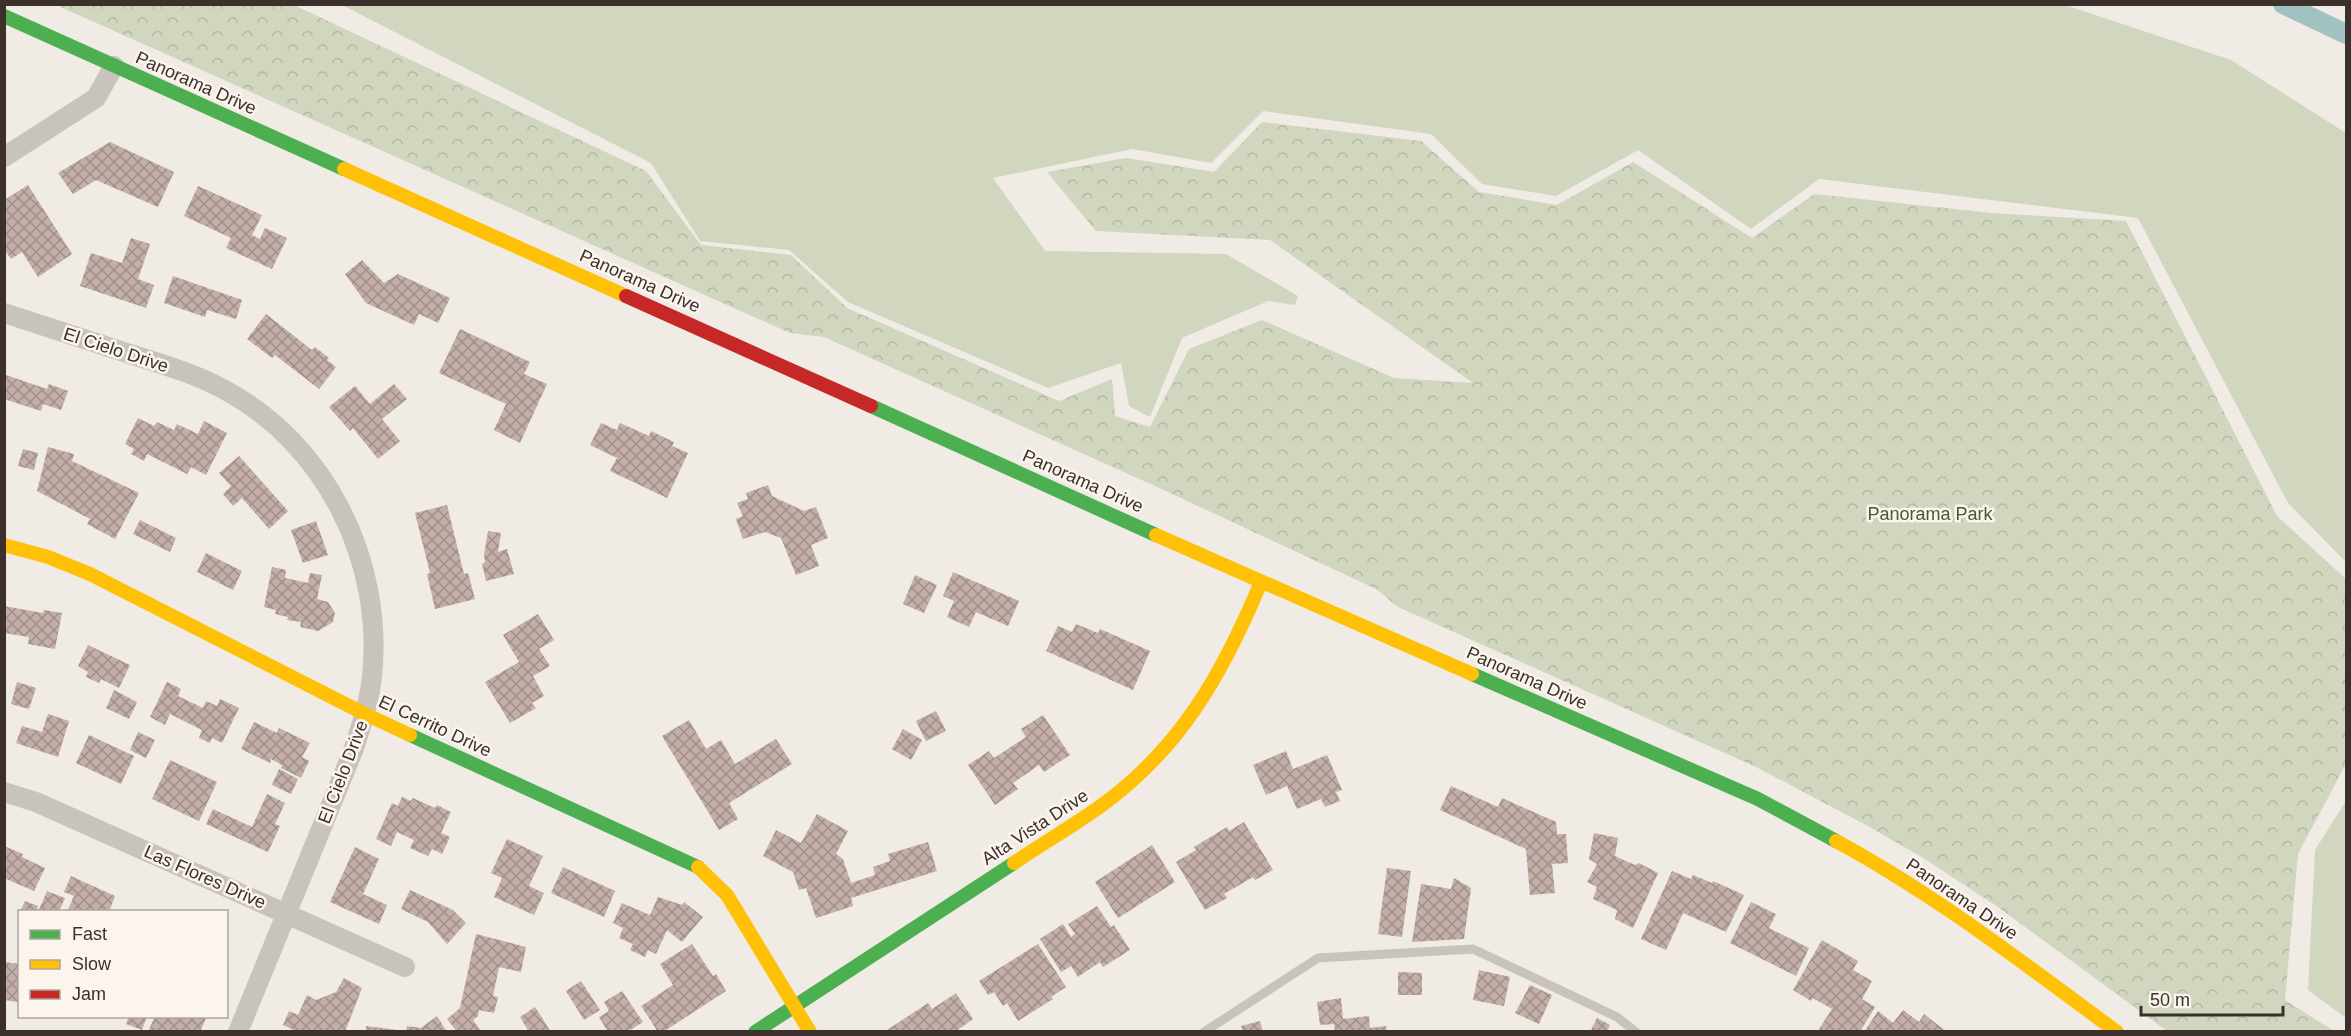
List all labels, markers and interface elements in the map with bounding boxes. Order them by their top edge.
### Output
street label: Panorama Drive [133,47,259,119]
street label: Panorama Drive [577,245,703,317]
street label: El Cielo Drive [61,324,171,376]
street label: Panorama Drive [1020,445,1146,517]
park label: Panorama Park [1867,504,1994,524]
street label: Panorama Drive [1464,642,1590,714]
street label: El Cerrito Drive [375,691,495,761]
street label: El Cielo Drive [314,718,372,826]
street label: Alta Vista Drive [978,785,1092,869]
street label: Las Flores Drive [141,841,269,913]
street label: Panorama Drive [1902,854,2022,944]
legend [18,910,228,1018]
text: Fast [72,924,107,944]
text: Slow [72,954,112,974]
scale bar [2141,979,2284,1017]
text: Jam [72,984,106,1004]
text: 50 m [2150,990,2190,1010]

